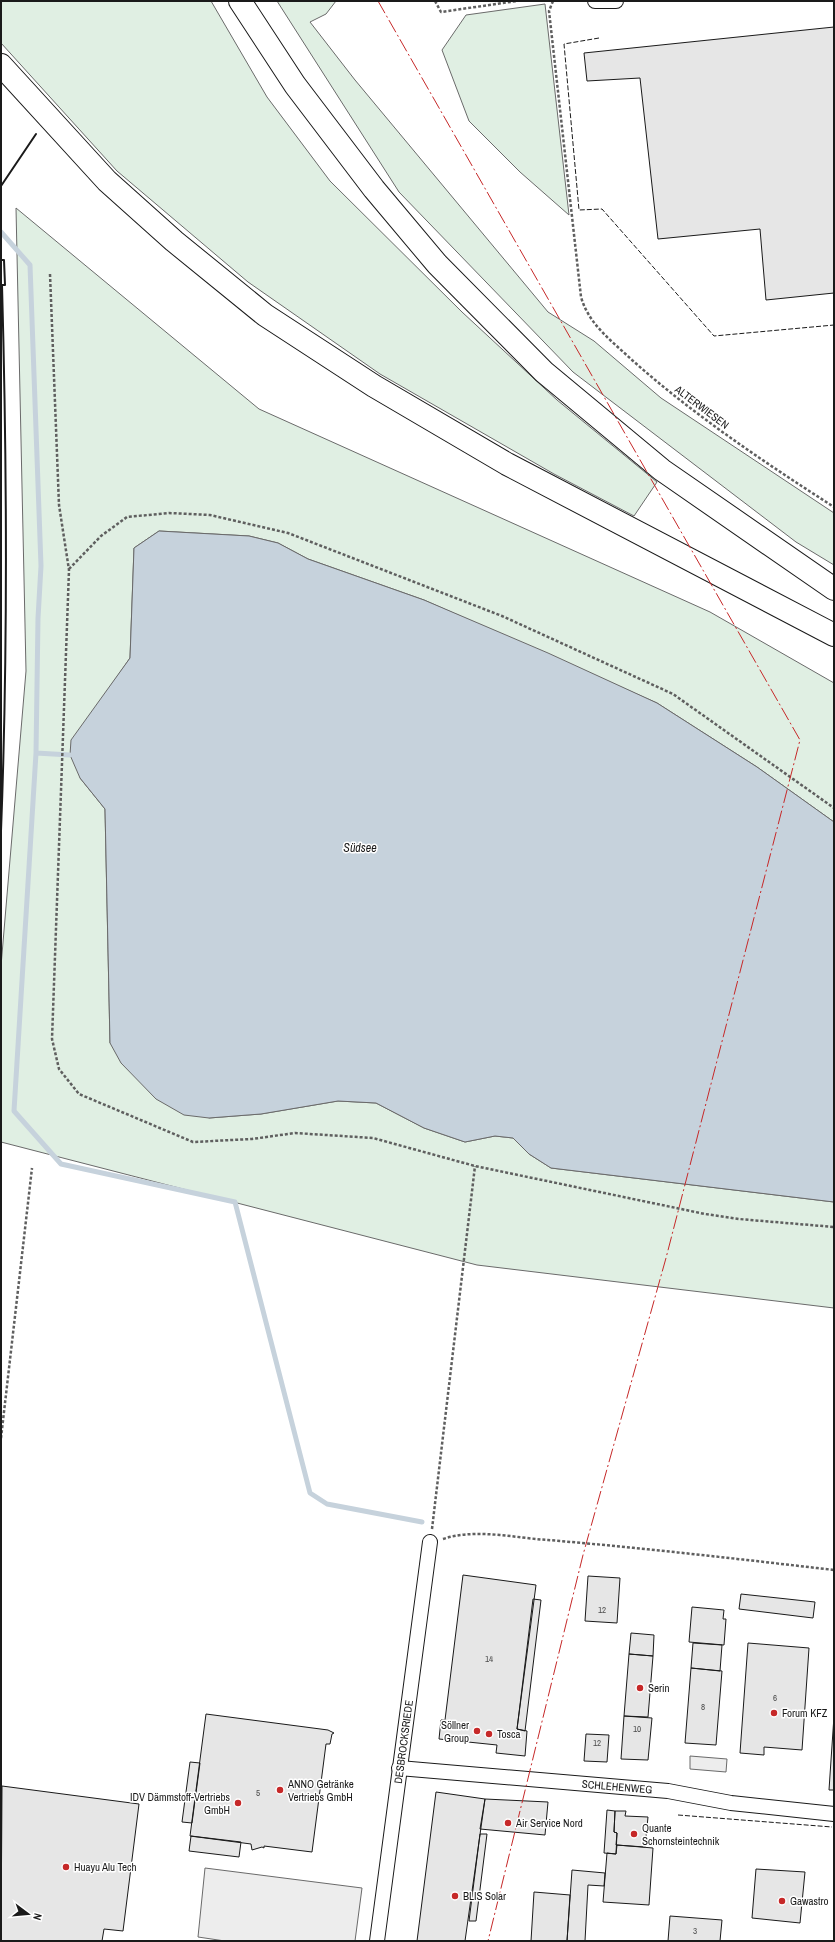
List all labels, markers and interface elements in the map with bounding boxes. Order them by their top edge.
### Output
street label: ALTERWIESEN [671,382,732,432]
water label: Südsee [343,840,377,856]
house number: 12 [598,1604,606,1616]
house number: 14 [485,1653,493,1665]
place label: Serin [648,1681,670,1695]
marker: Serin [635,1683,645,1693]
house number: 6 [773,1692,777,1704]
street label: DESBROCKSRIEDE [391,1699,416,1784]
house number: 8 [701,1701,705,1713]
place label: Forum KFZ [782,1706,828,1720]
marker: Forum KFZ [769,1708,779,1718]
place label: Söllner Group [441,1718,469,1745]
house number: 10 [633,1723,641,1735]
marker: Söllner Group [472,1726,482,1736]
place label: Tosca [497,1727,521,1741]
marker: Tosca [484,1729,494,1739]
house number: 12 [593,1737,601,1749]
place label: ANNO Getränke Vertriebs GmbH [287,1777,354,1804]
street label: SCHLEHENWEG [581,1777,653,1797]
marker: ANNO Getränke Vertriebs GmbH [275,1785,285,1795]
house number: 5 [256,1787,260,1799]
place label: IDV Dämmstoff-Vertriebs GmbH [130,1790,230,1817]
marker: IDV Dämmstoff-Vertriebs GmbH [233,1798,243,1808]
place label: Air Service Nord [515,1816,583,1830]
marker: Air Service Nord [503,1818,513,1828]
place label: Quante Schornsteintechnik [642,1821,720,1848]
marker: Quante Schornsteintechnik [629,1829,639,1839]
place label: Huayu Alu Tech [74,1860,137,1874]
marker: Huayu Alu Tech [61,1862,71,1872]
place label: BLIS Solar [463,1889,506,1903]
marker: BLIS Solar [450,1891,460,1901]
north arrow [8,1894,48,1934]
place label: Gawastro [790,1894,829,1908]
marker: Gawastro [777,1896,787,1906]
text: N [30,1912,45,1922]
house number: 3 [693,1925,697,1937]

